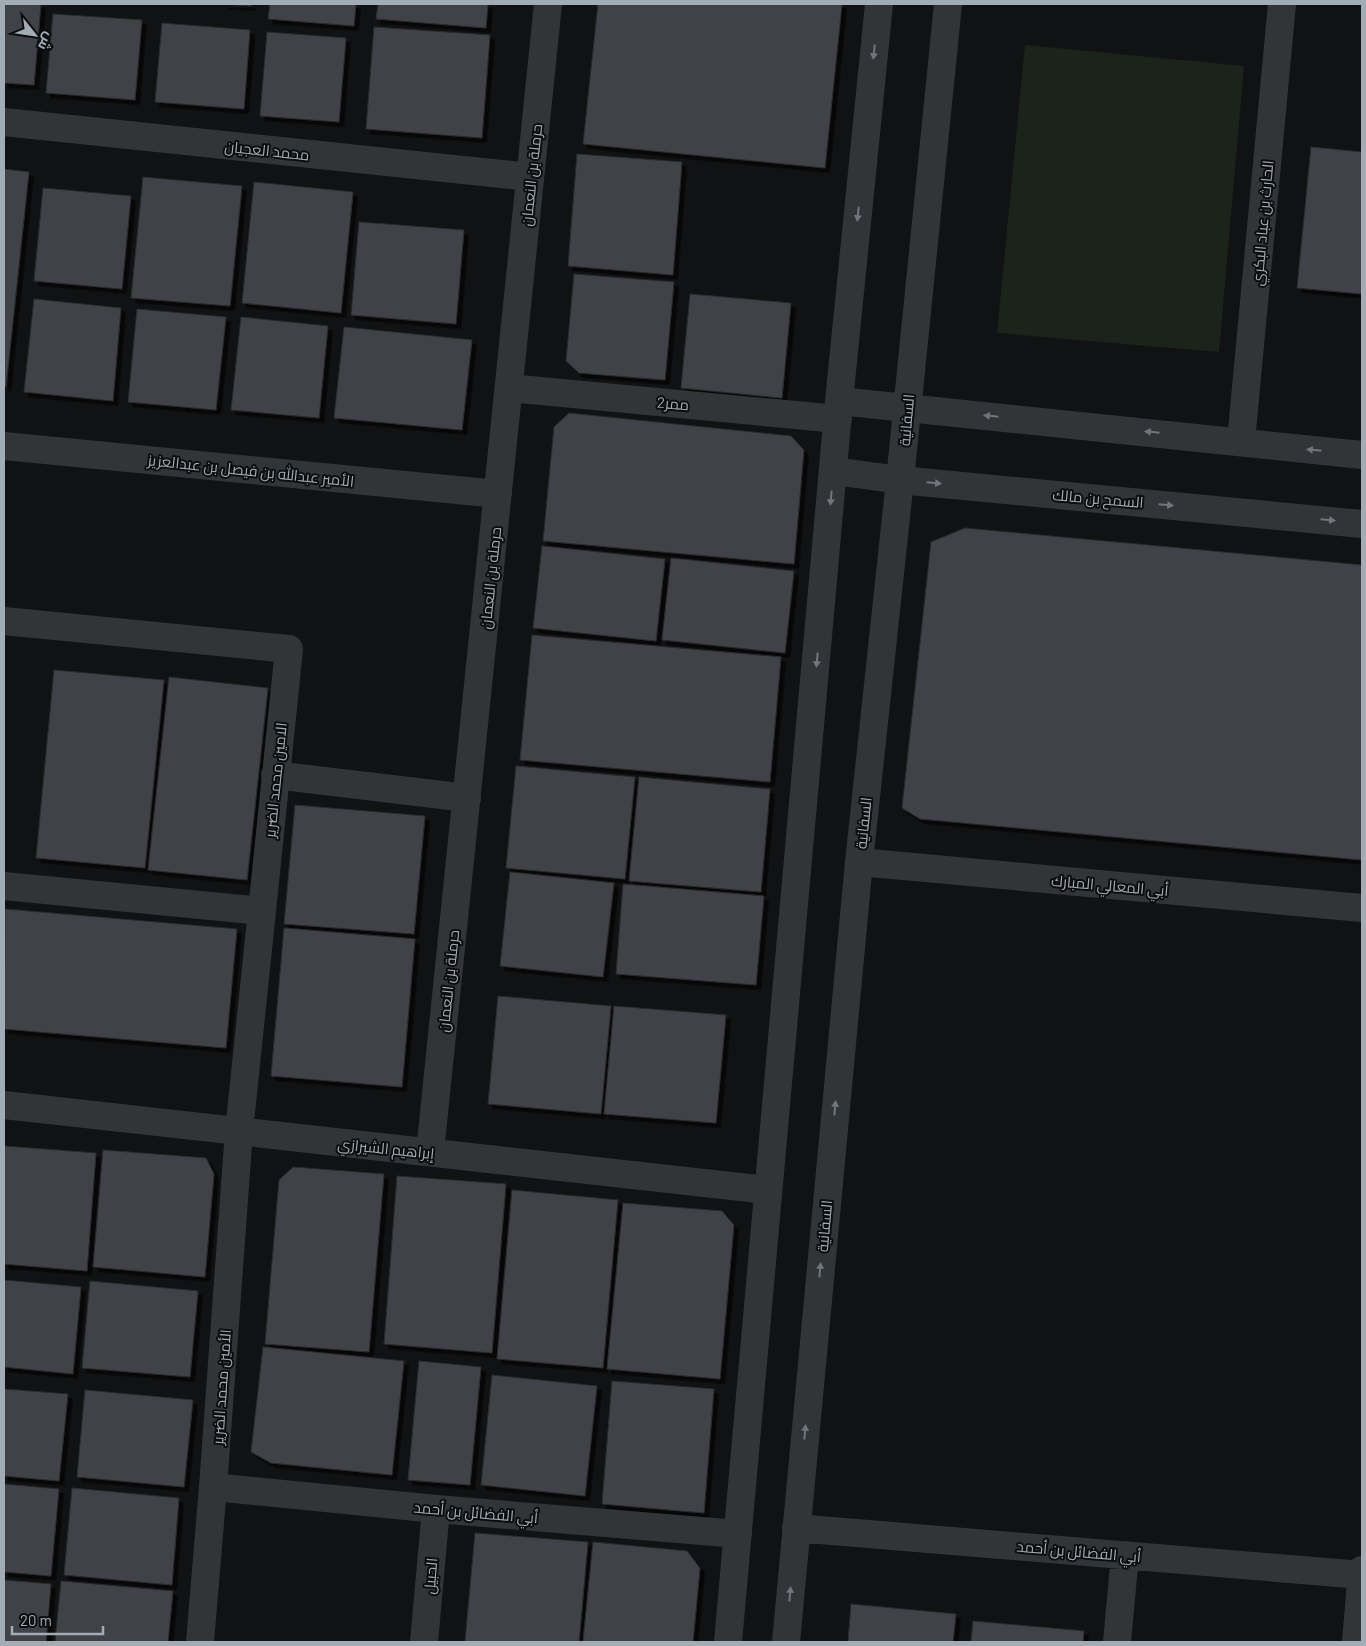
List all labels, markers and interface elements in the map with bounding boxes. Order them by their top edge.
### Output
north arrow [10,10,60,60]
text: ش [34,29,59,54]
one-way arrow [870,45,878,61]
street label: حرملة بن النعمان [517,123,547,227]
street label: محمد العجيان [223,137,310,165]
street label: الحارث بن عباد البكري [1248,159,1280,287]
one-way arrow [853,206,861,222]
street label: ممر2 [656,393,690,414]
street label: السفانية [895,393,917,447]
one-way arrow [982,412,998,420]
one-way arrow [1144,428,1160,436]
one-way arrow [1306,446,1322,454]
street label: الأمير عبدالله بن فيصل بن عبدالعزيز [146,450,355,492]
one-way arrow [927,479,943,487]
street label: السمح بن مالك [1051,485,1144,514]
one-way arrow [827,490,835,506]
one-way arrow [1158,501,1174,509]
one-way arrow [1320,517,1336,525]
street label: حرملة بن النعمان [476,526,506,630]
one-way arrow [812,652,820,668]
street label: الامين محمد الضرير [260,722,292,840]
street label: السفانية [851,796,875,850]
street label: أبي المعالي المبارك [1050,871,1169,903]
street label: حرملة بن النعمان [434,929,464,1033]
one-way arrow [831,1100,839,1116]
street label: إبراهيم الشيرازي [336,1134,435,1166]
street label: السفانية [813,1199,835,1253]
one-way arrow [816,1262,824,1278]
street label: الأمين محمد الضرير [208,1329,236,1446]
one-way arrow [801,1424,809,1440]
street label: أبي الفضائل بن أحمد [413,1498,539,1530]
street label: أبي الفضائل بن أحمد [1016,1537,1142,1569]
street label: الحبيل [419,1557,443,1595]
one-way arrow [786,1585,794,1601]
scale bar [12,1604,104,1636]
text: 20 m [20,1611,52,1629]

